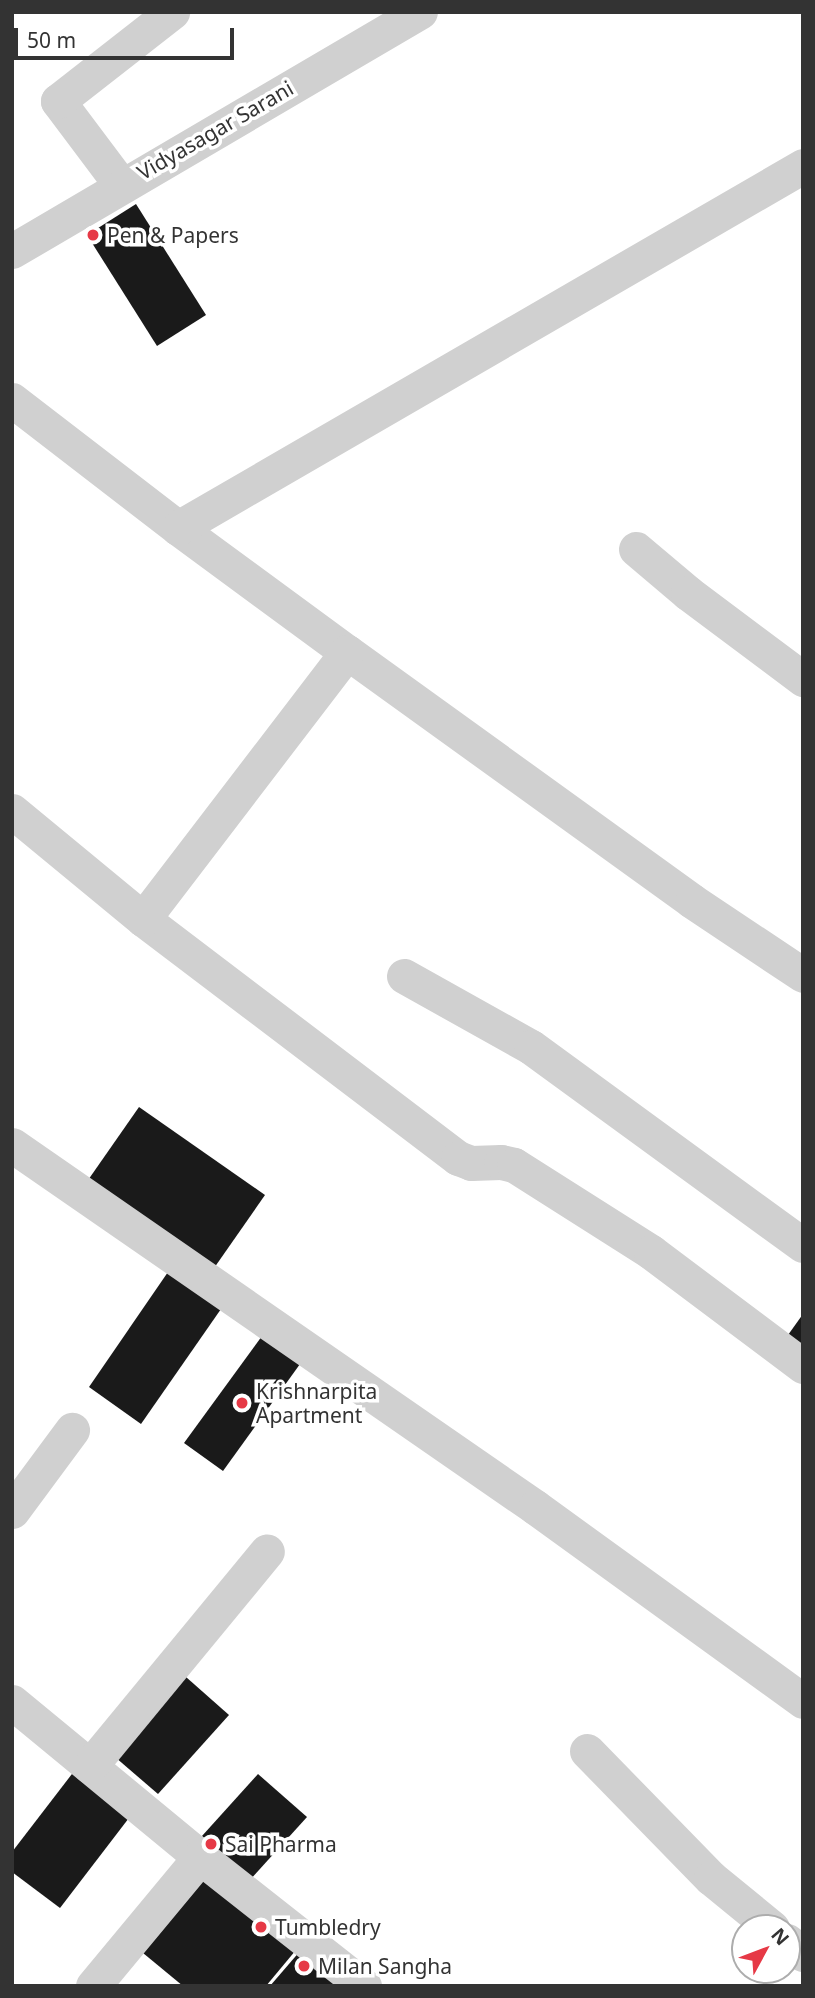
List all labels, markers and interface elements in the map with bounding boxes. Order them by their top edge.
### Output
scale bar [18,14,238,58]
text: 50 m [27,26,76,54]
street label: Vidyasagar Sarani [133,75,297,185]
place label: Pen & Papers [107,222,239,248]
marker: Pen & Papers [85,227,101,243]
place label: Krishnarpita Apartment [256,1378,377,1428]
marker: Krishnarpita Apartment [234,1395,250,1411]
place label: Sai Pharma [225,1831,337,1857]
marker: Sai Pharma [203,1836,219,1852]
place label: Tumbledry [275,1914,381,1940]
north arrow [731,1914,801,1984]
marker: Tumbledry [253,1919,269,1935]
text: N [765,1922,795,1951]
place label: Milan Sangha [318,1953,452,1979]
marker: Milan Sangha [296,1958,312,1974]

